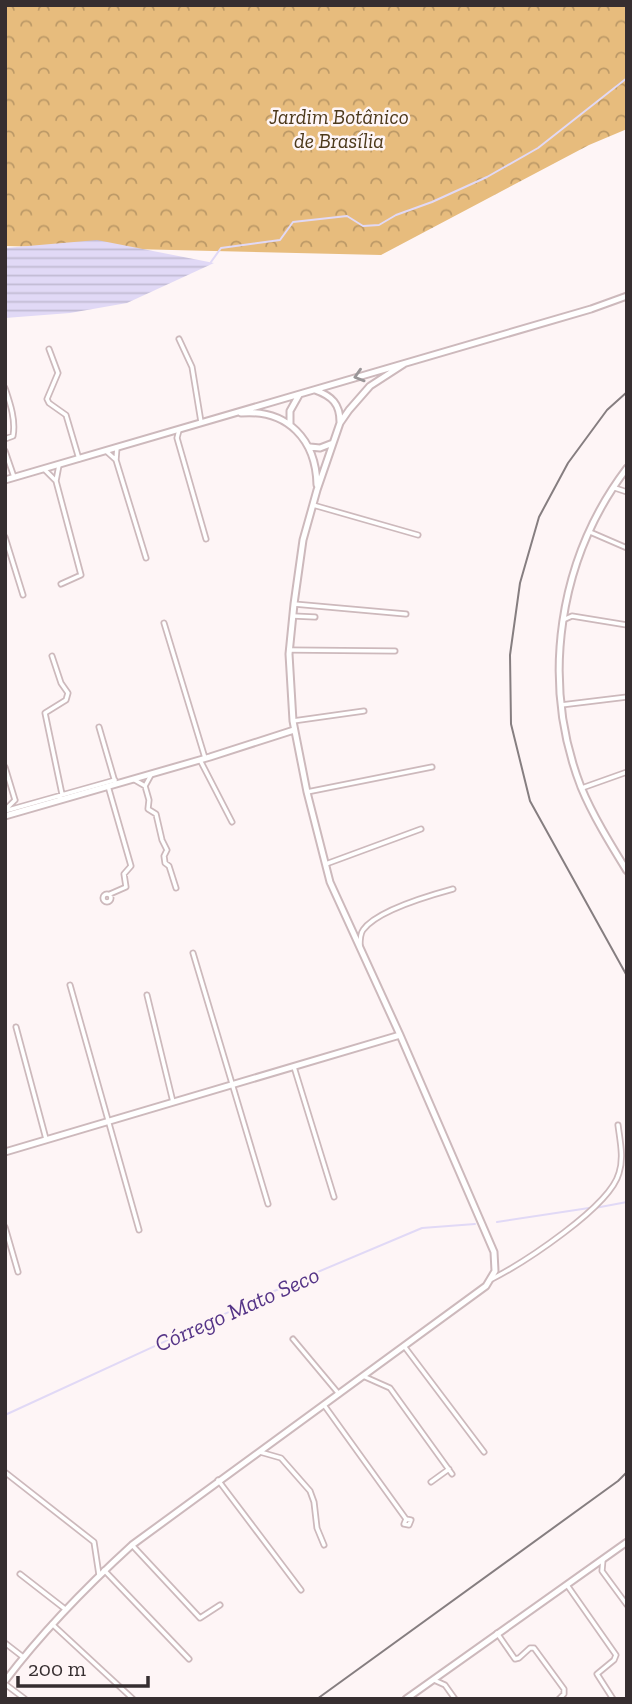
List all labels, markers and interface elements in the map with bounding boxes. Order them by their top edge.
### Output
park label: Jardim Botânico de Brasília [268,104,409,153]
one-way arrow [353,368,365,383]
water label: Córrego Mato Seco [150,1260,324,1358]
scale bar [18,1644,147,1688]
text: 200 m [28,1656,86,1681]

